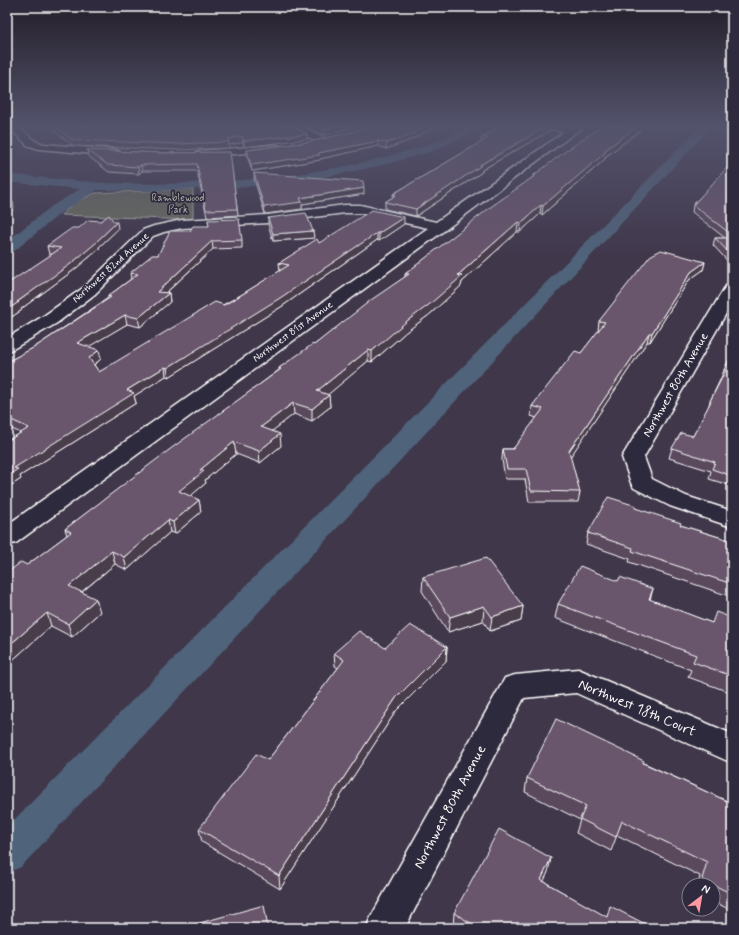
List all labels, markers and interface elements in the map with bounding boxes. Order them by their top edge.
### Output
park label: Ramblewood Park [152,191,204,217]
street label: Northwest 82nd Avenue [70,230,152,306]
street label: Northwest 81st Avenue [251,299,336,365]
street label: Northwest 80th Avenue [640,330,713,440]
street label: Northwest 18th Court [576,675,699,741]
street label: Northwest 80th Avenue [410,742,490,872]
north arrow [681,877,721,917]
text: N [699,881,712,897]

